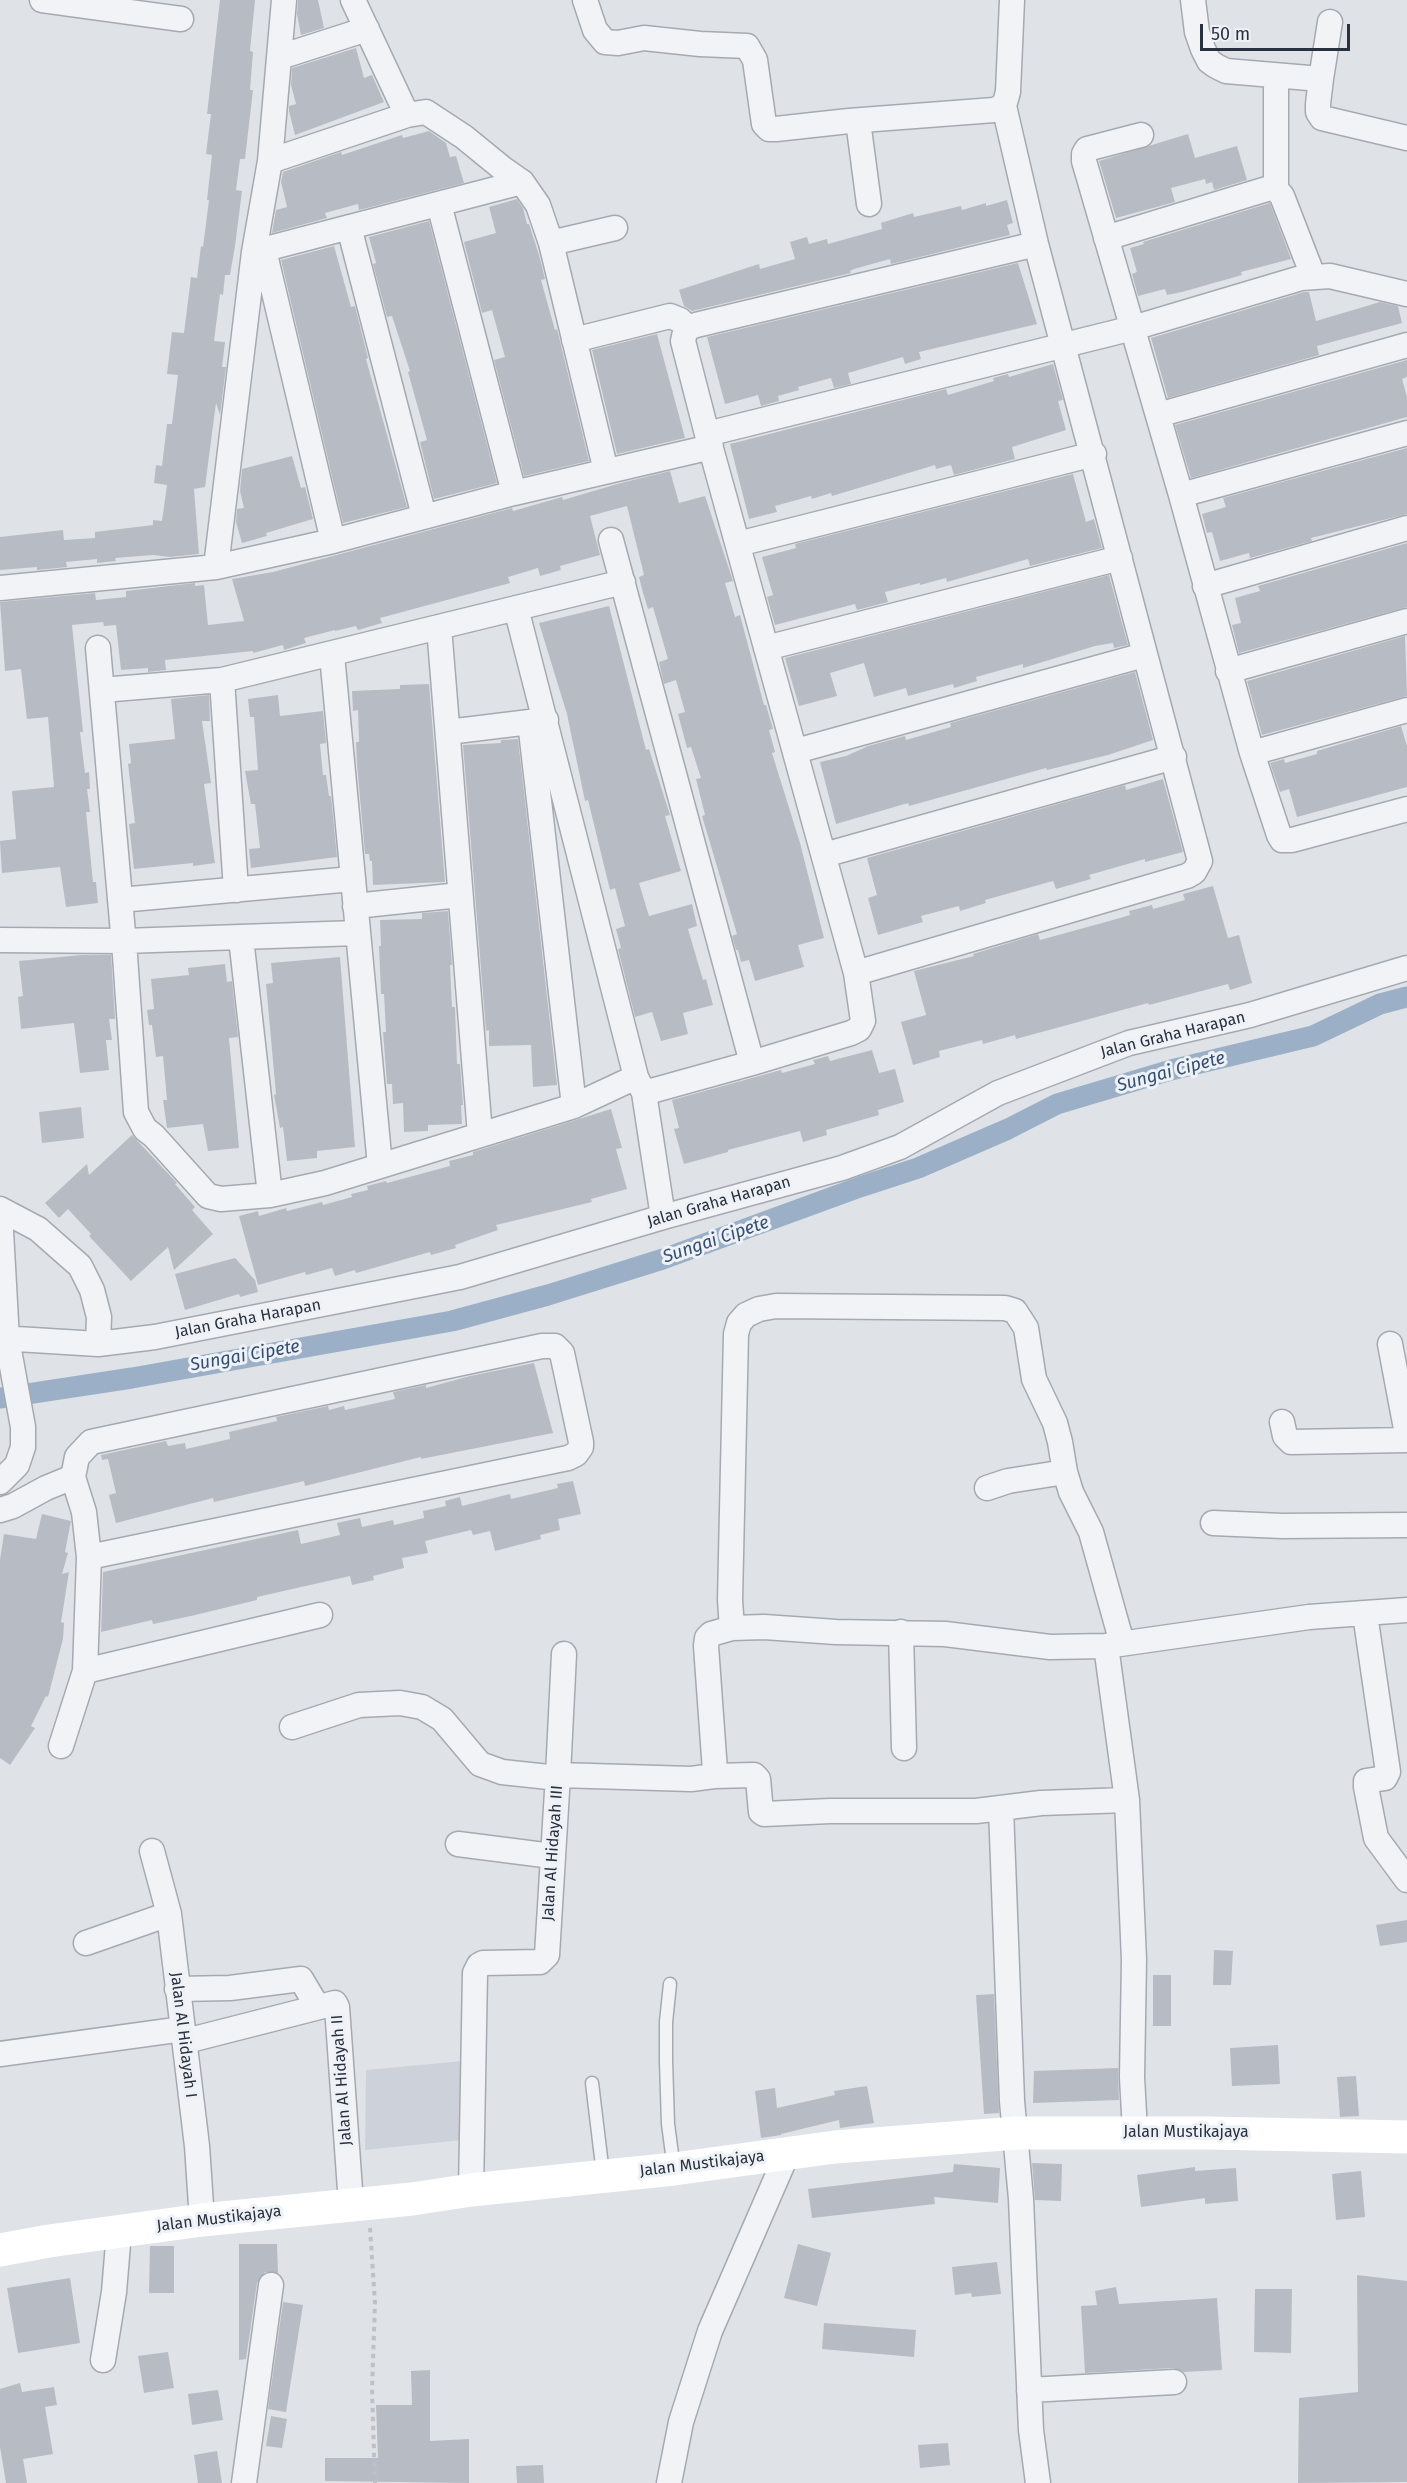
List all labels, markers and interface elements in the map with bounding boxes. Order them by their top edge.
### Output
scale bar [1203,12,1353,50]
text: 50 m [1211,23,1250,45]
street label: Jalan Graha Harapan [1099,1008,1247,1062]
water label: Sungai Cipete [1115,1047,1227,1097]
street label: Jalan Graha Harapan [645,1172,793,1232]
water label: Sungai Cipete [660,1212,772,1268]
street label: Jalan Graha Harapan [173,1295,323,1343]
water label: Sungai Cipete [188,1336,302,1376]
street label: Jalan Al Hidayah III [539,1785,567,1921]
street label: Jalan Al Hidayah I [166,1971,200,2099]
street label: Jalan Al Hidayah II [328,2014,356,2146]
street label: Jalan Mustikajaya [1123,2123,1249,2143]
street label: Jalan Mustikajaya [638,2147,766,2181]
street label: Jalan Mustikajaya [155,2202,283,2236]

